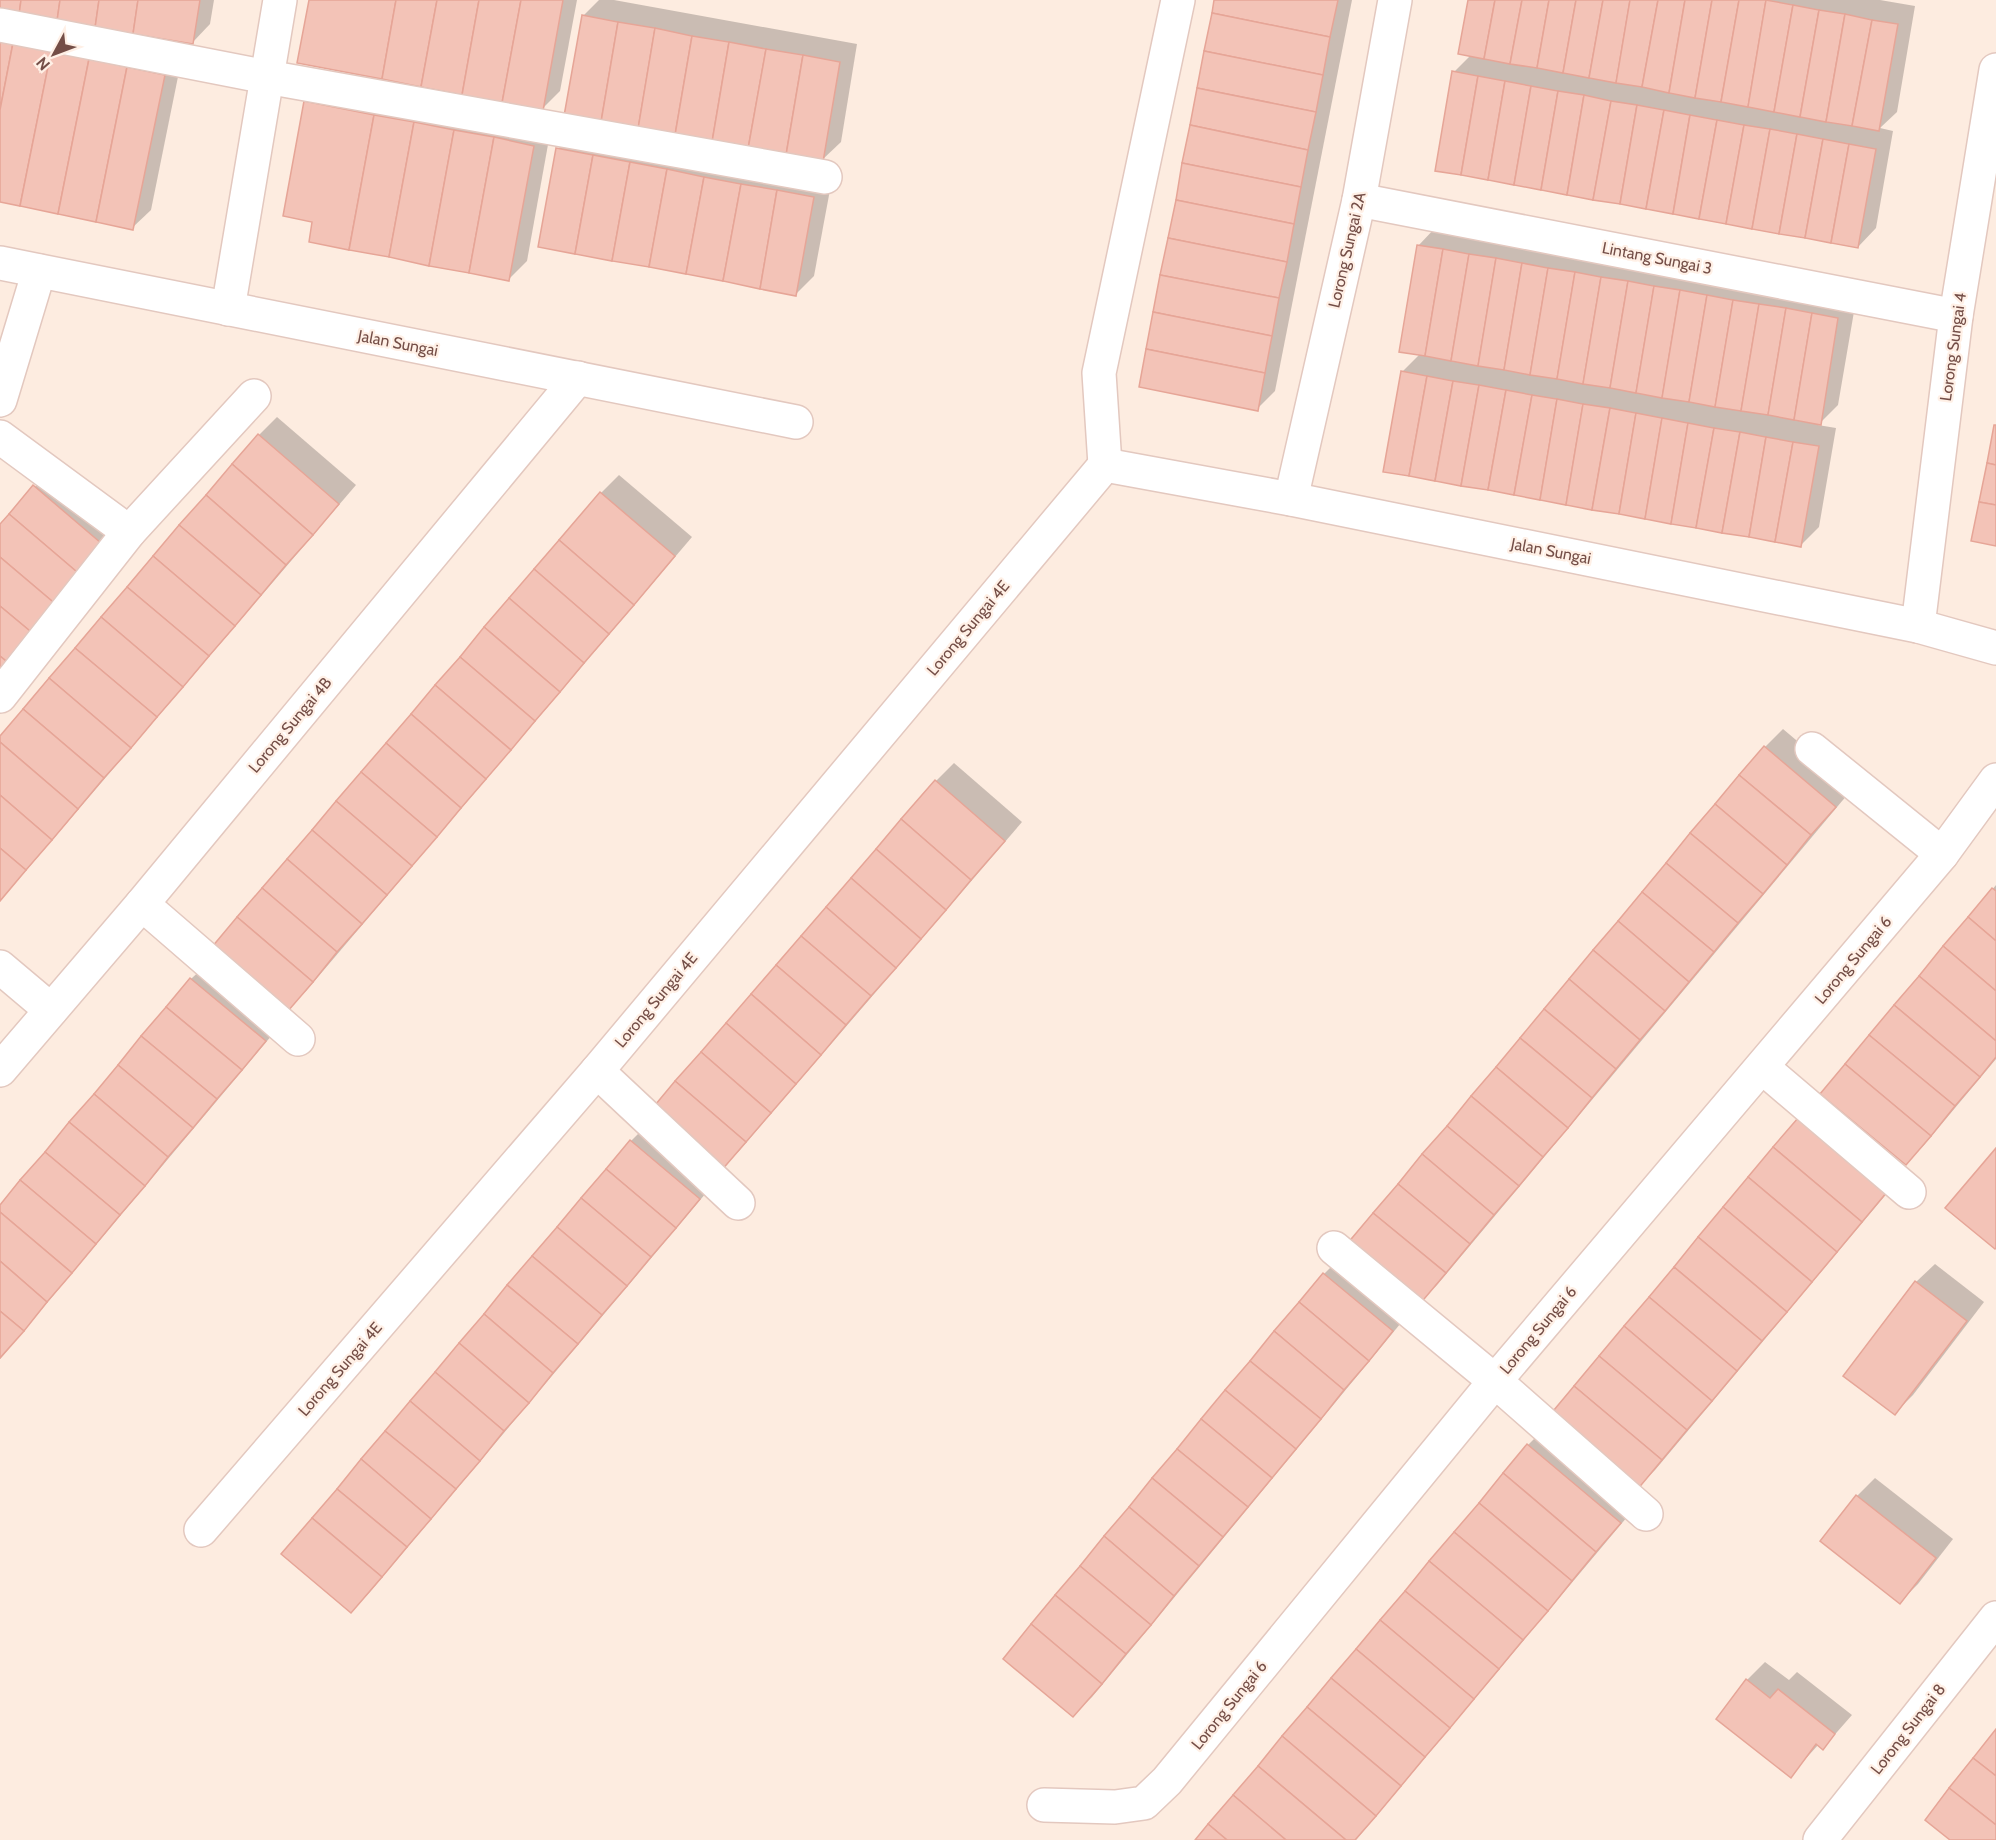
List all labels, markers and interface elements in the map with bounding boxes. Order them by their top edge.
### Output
north arrow [24,24,84,84]
text: N [32,53,54,74]
street label: Lorong Sungai 2A [1324,190,1370,310]
street label: Lintang Sungai 3 [1600,238,1714,278]
street label: Lorong Sungai 4 [1936,292,1970,402]
street label: Jalan Sungai [355,326,440,360]
street label: Jalan Sungai [1508,534,1593,568]
street label: Lorong Sungai 4E [923,577,1013,679]
street label: Lorong Sungai 4B [245,673,336,777]
street label: Lorong Sungai 6 [1811,912,1895,1008]
street label: Lorong Sungai 4E [611,949,701,1051]
street label: Lorong Sungai 6 [1496,1282,1580,1378]
street label: Lorong Sungai 4E [294,1318,386,1420]
street label: Lorong Sungai 6 [1187,1657,1271,1753]
street label: Lorong Sungai 8 [1867,1680,1949,1778]

